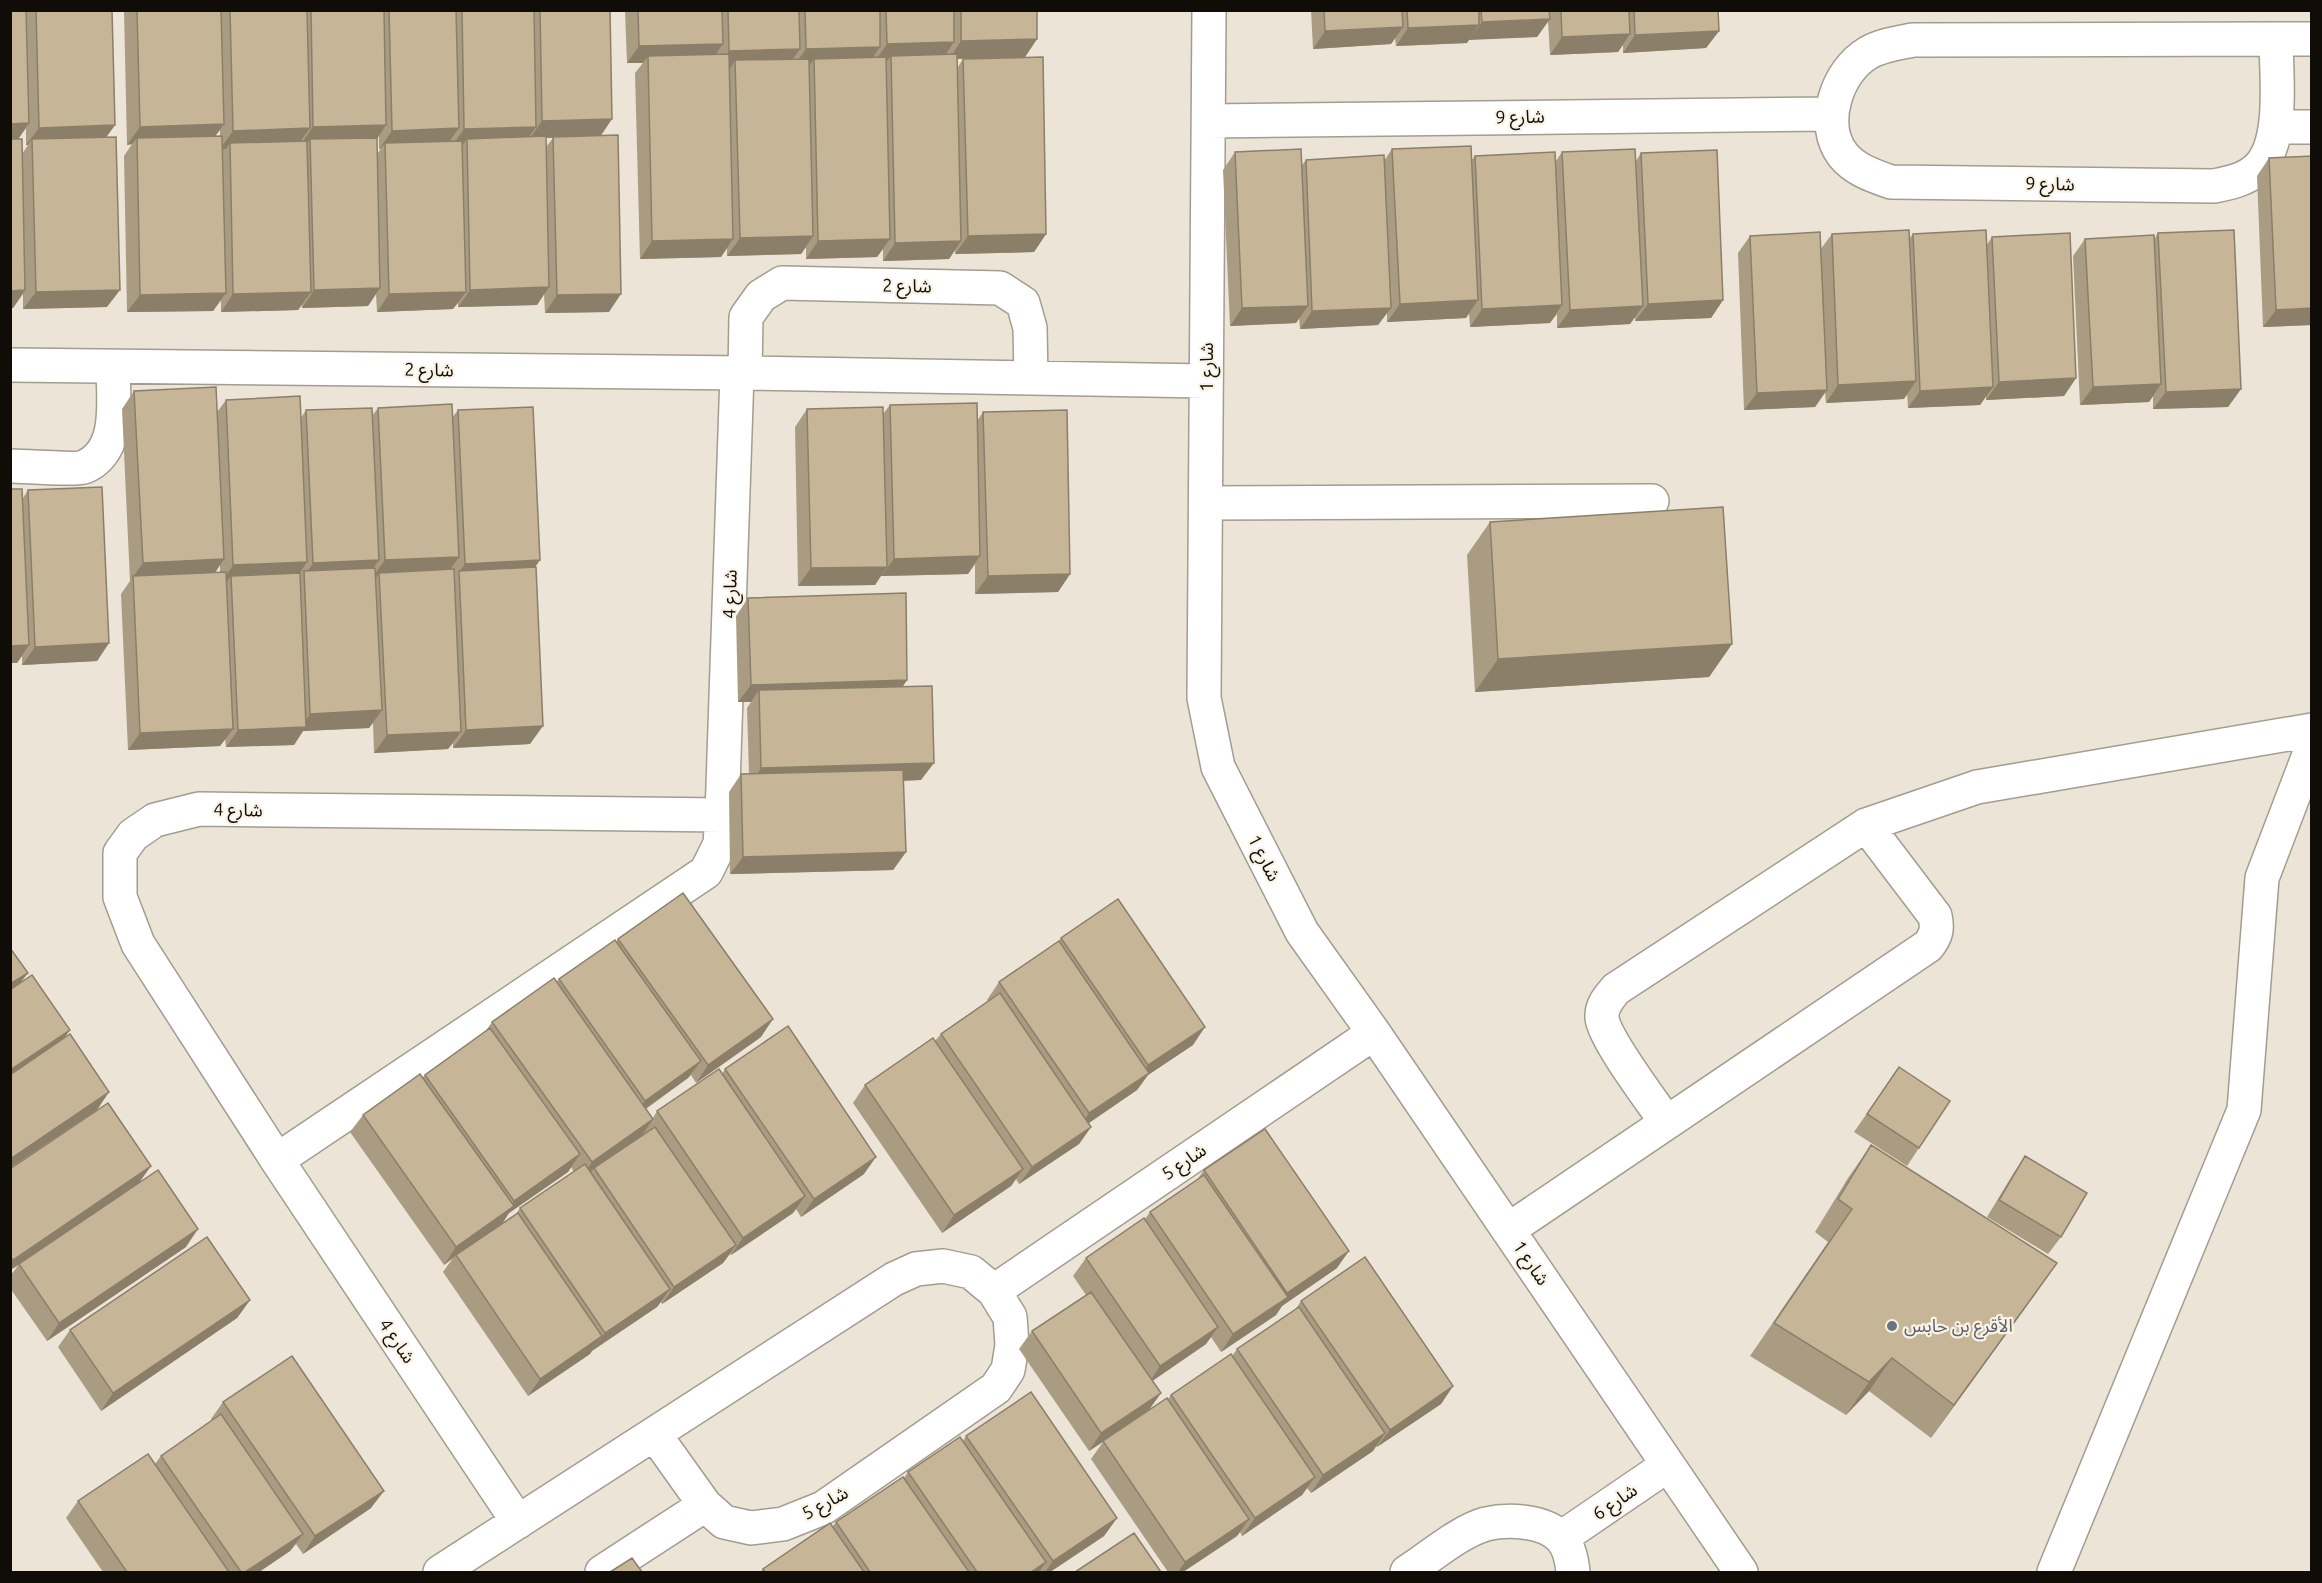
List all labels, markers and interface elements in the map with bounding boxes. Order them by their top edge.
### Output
street label: شارع 9 [1495,106,1545,131]
street label: شارع 9 [2025,173,2075,198]
street label: شارع 2 [882,275,932,300]
street label: شارع 1 [1196,342,1221,392]
street label: شارع 2 [404,359,454,384]
street label: شارع 4 [718,569,745,619]
street label: شارع 4 [213,799,263,824]
street label: شارع 1 [1240,831,1285,886]
street label: شارع 5 [1157,1139,1212,1187]
street label: شارع 1 [1506,1236,1554,1291]
street label: شارع 4 [372,1314,420,1369]
place label: الأقرع بن حابس [1904,1315,2013,1340]
marker: الأقرع بن حابس [1885,1319,1899,1333]
street label: شارع 6 [1588,1479,1643,1527]
street label: شارع 5 [798,1481,853,1527]

